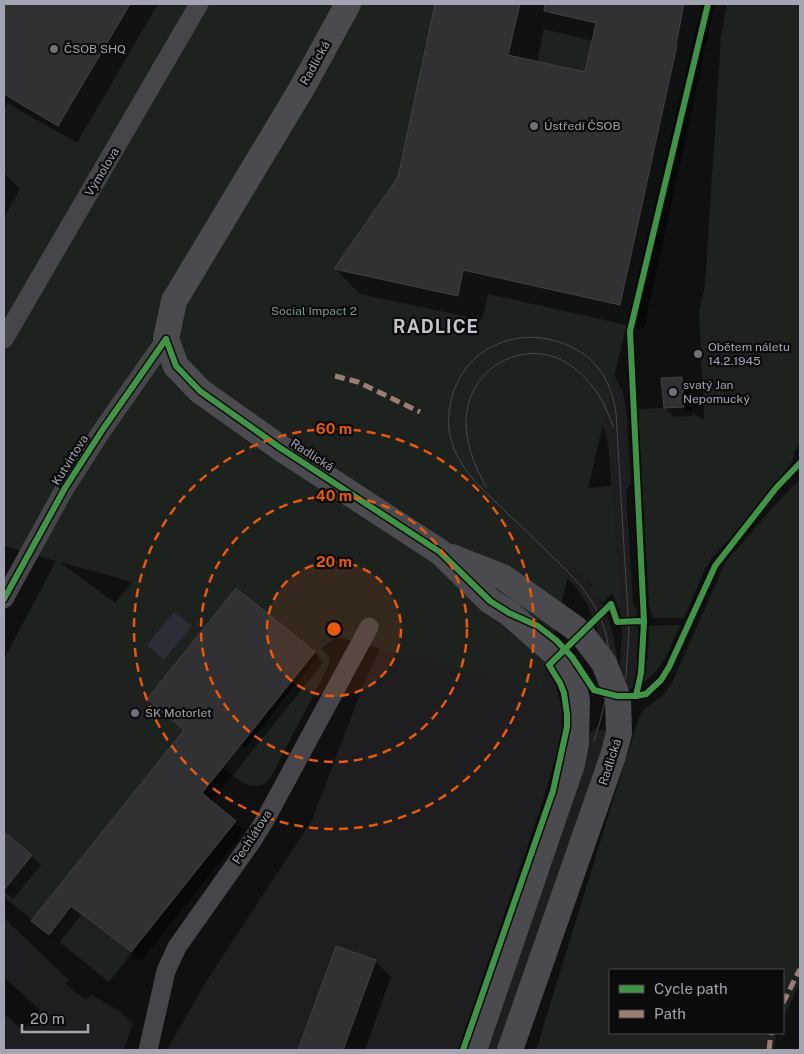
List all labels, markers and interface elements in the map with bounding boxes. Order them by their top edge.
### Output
street label: Radlická [297,39,333,87]
place label: ČSOB SHQ [64,42,126,56]
marker: ČSOB SHQ [48,43,60,55]
place label: Ústředí ČSOB [544,119,620,133]
marker: Ústředí ČSOB [528,120,540,132]
street label: Výmolova [82,145,122,199]
park label: Social Impact 2 [271,304,357,318]
district label: RADLICE [393,316,479,337]
place label: Obětem náletu 14.2.1945 [708,340,790,368]
marker: Obětem náletu 14.2.1945 [692,348,704,360]
place label: svatý Jan Nepomucký [683,378,750,406]
marker: svatý Jan Nepomucký [667,386,679,398]
text: 60 m [316,420,352,437]
street label: Kutvirtova [49,432,91,488]
street label: Radlická [288,436,336,474]
text: 40 m [316,487,352,504]
text: 20 m [316,553,352,570]
centre of rings [325,620,343,638]
place label: SK Motorlet [145,706,212,720]
marker: SK Motorlet [129,707,141,719]
street label: Radlická [596,737,624,787]
street label: Pechlátova [229,807,275,867]
legend [609,969,784,1034]
text: Cycle path [654,980,728,997]
scale bar [22,1002,89,1034]
text: Path [654,1005,686,1022]
text: 20 m [30,1010,65,1027]

